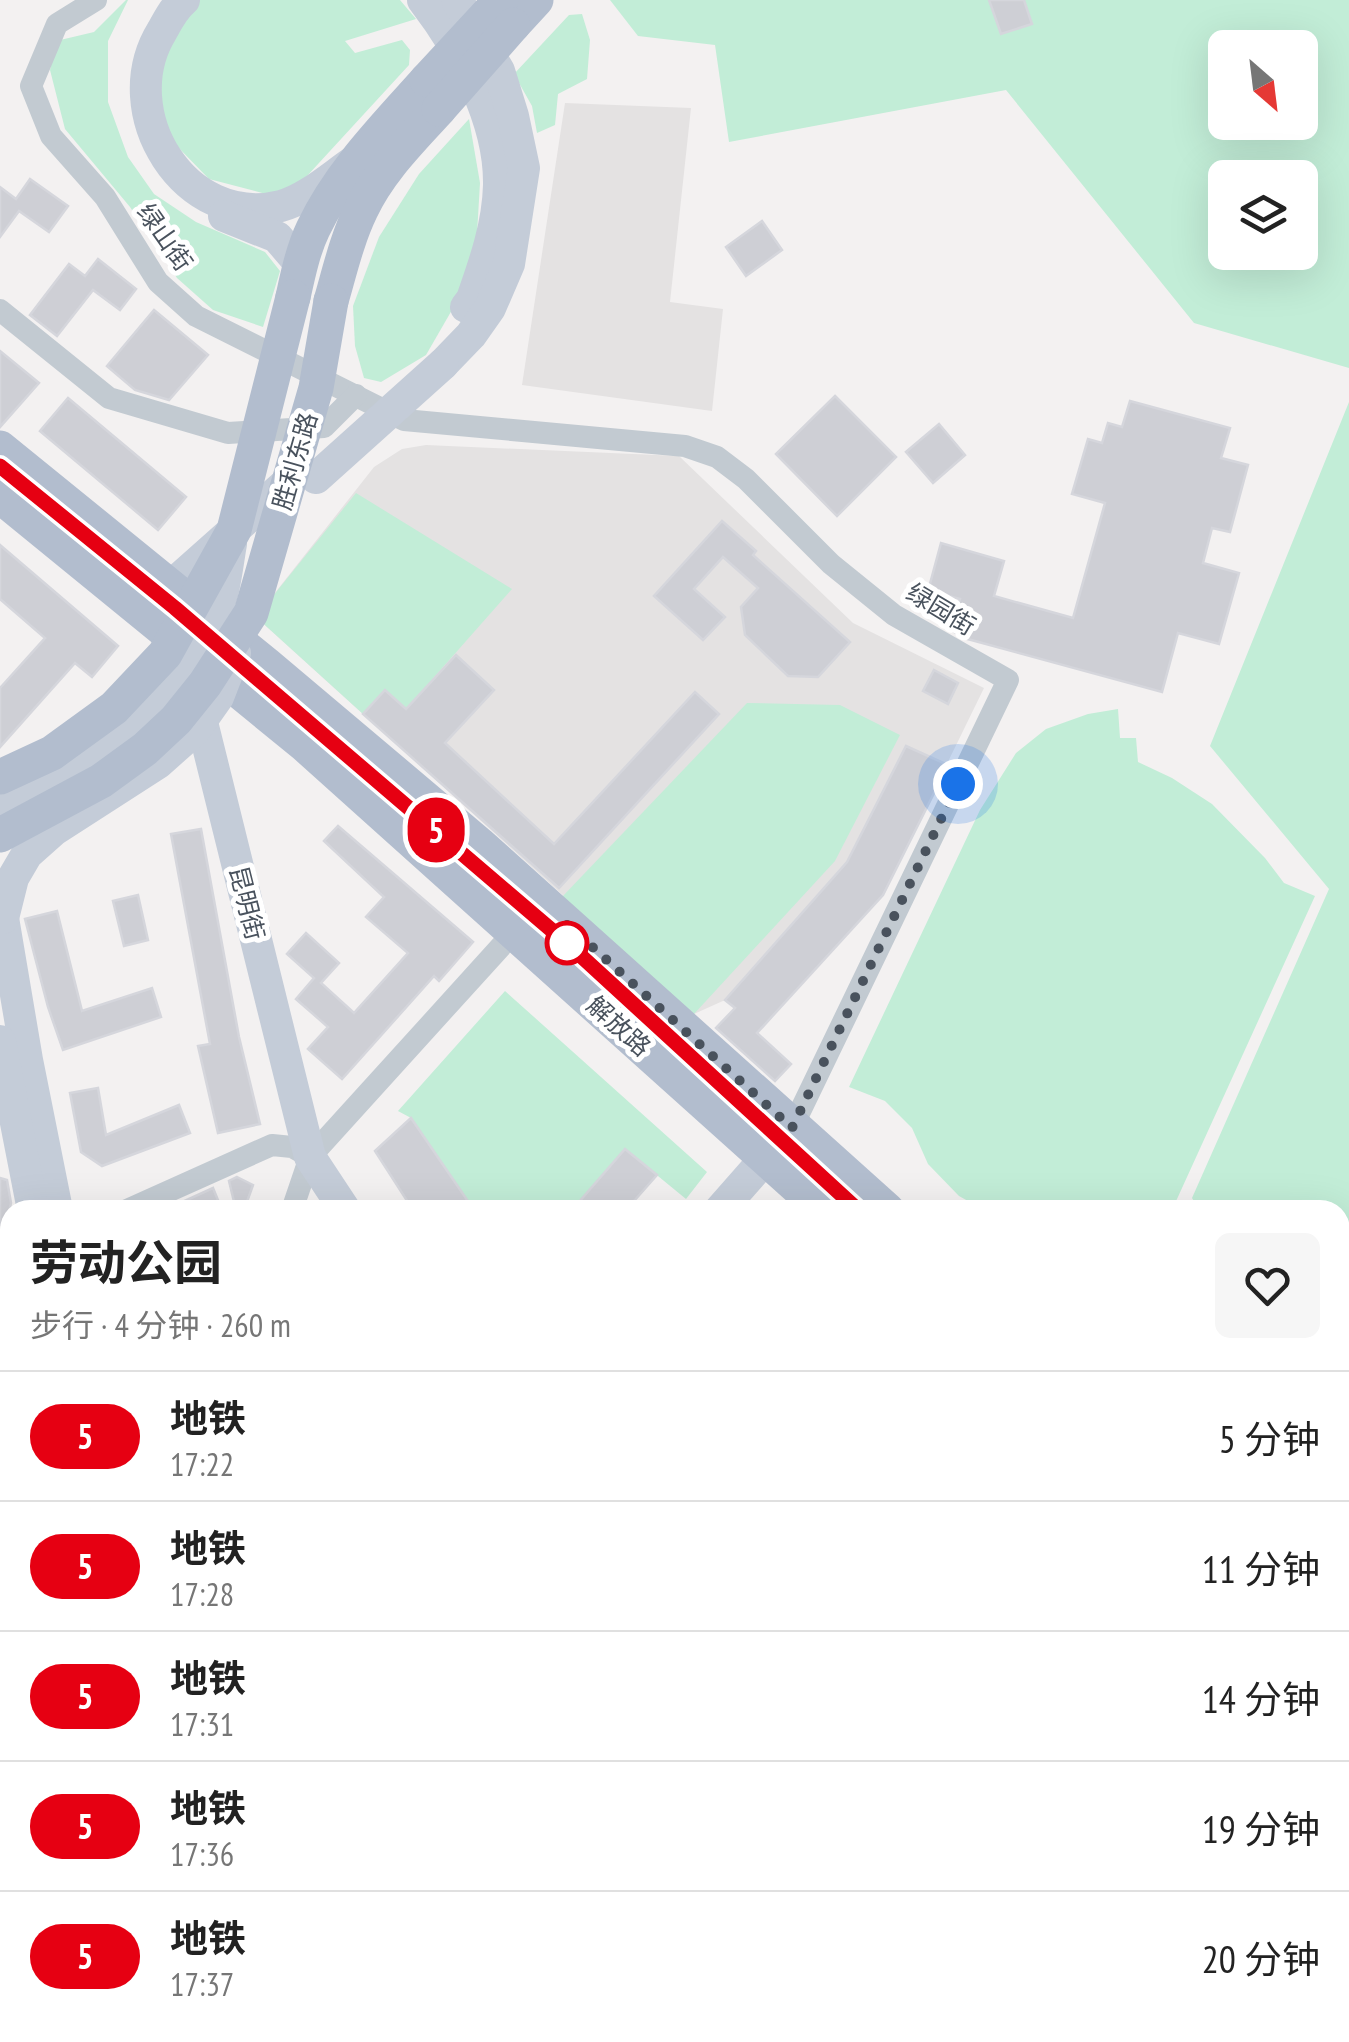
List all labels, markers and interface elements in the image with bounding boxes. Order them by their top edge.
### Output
north arrow [1208,30,1318,140]
map controls [1208,30,1318,270]
button: layers [1208,160,1318,270]
street label: 绿山街 [130,197,200,277]
street label: 胜利东路 [266,409,324,513]
street label: 绿园街 [901,576,981,642]
your location [933,759,983,809]
line badge: 5 [404,798,468,862]
text: 5 [428,807,444,853]
street label: 昆明街 [222,863,272,943]
unlabelled marker [546,922,588,964]
street label: 解放路 [580,989,658,1063]
text: 劳动公园 [30,1231,222,1293]
button: heart [1215,1233,1320,1338]
text: 步行 · 4 分钟 · 260 m [30,1304,291,1346]
text: 地铁 [170,1393,246,1442]
text: 5 [77,1413,93,1459]
text: 5 分钟 [1219,1414,1320,1463]
text: 17:22 [170,1443,234,1485]
text: 地铁 [170,1523,246,1572]
text: 5 [77,1543,93,1589]
text: 11 分钟 [1202,1544,1320,1593]
text: 17:28 [170,1573,234,1615]
text: 地铁 [170,1653,246,1702]
text: 5 [77,1673,93,1719]
text: 14 分钟 [1202,1674,1320,1723]
text: 17:31 [170,1703,234,1745]
text: 地铁 [170,1783,246,1832]
text: 5 [77,1803,93,1849]
text: 19 分钟 [1202,1804,1320,1853]
text: 17:36 [170,1833,234,1875]
text: 地铁 [170,1913,246,1962]
text: 5 [77,1933,93,1979]
text: 20 分钟 [1202,1934,1320,1983]
text: 17:37 [170,1963,234,2005]

